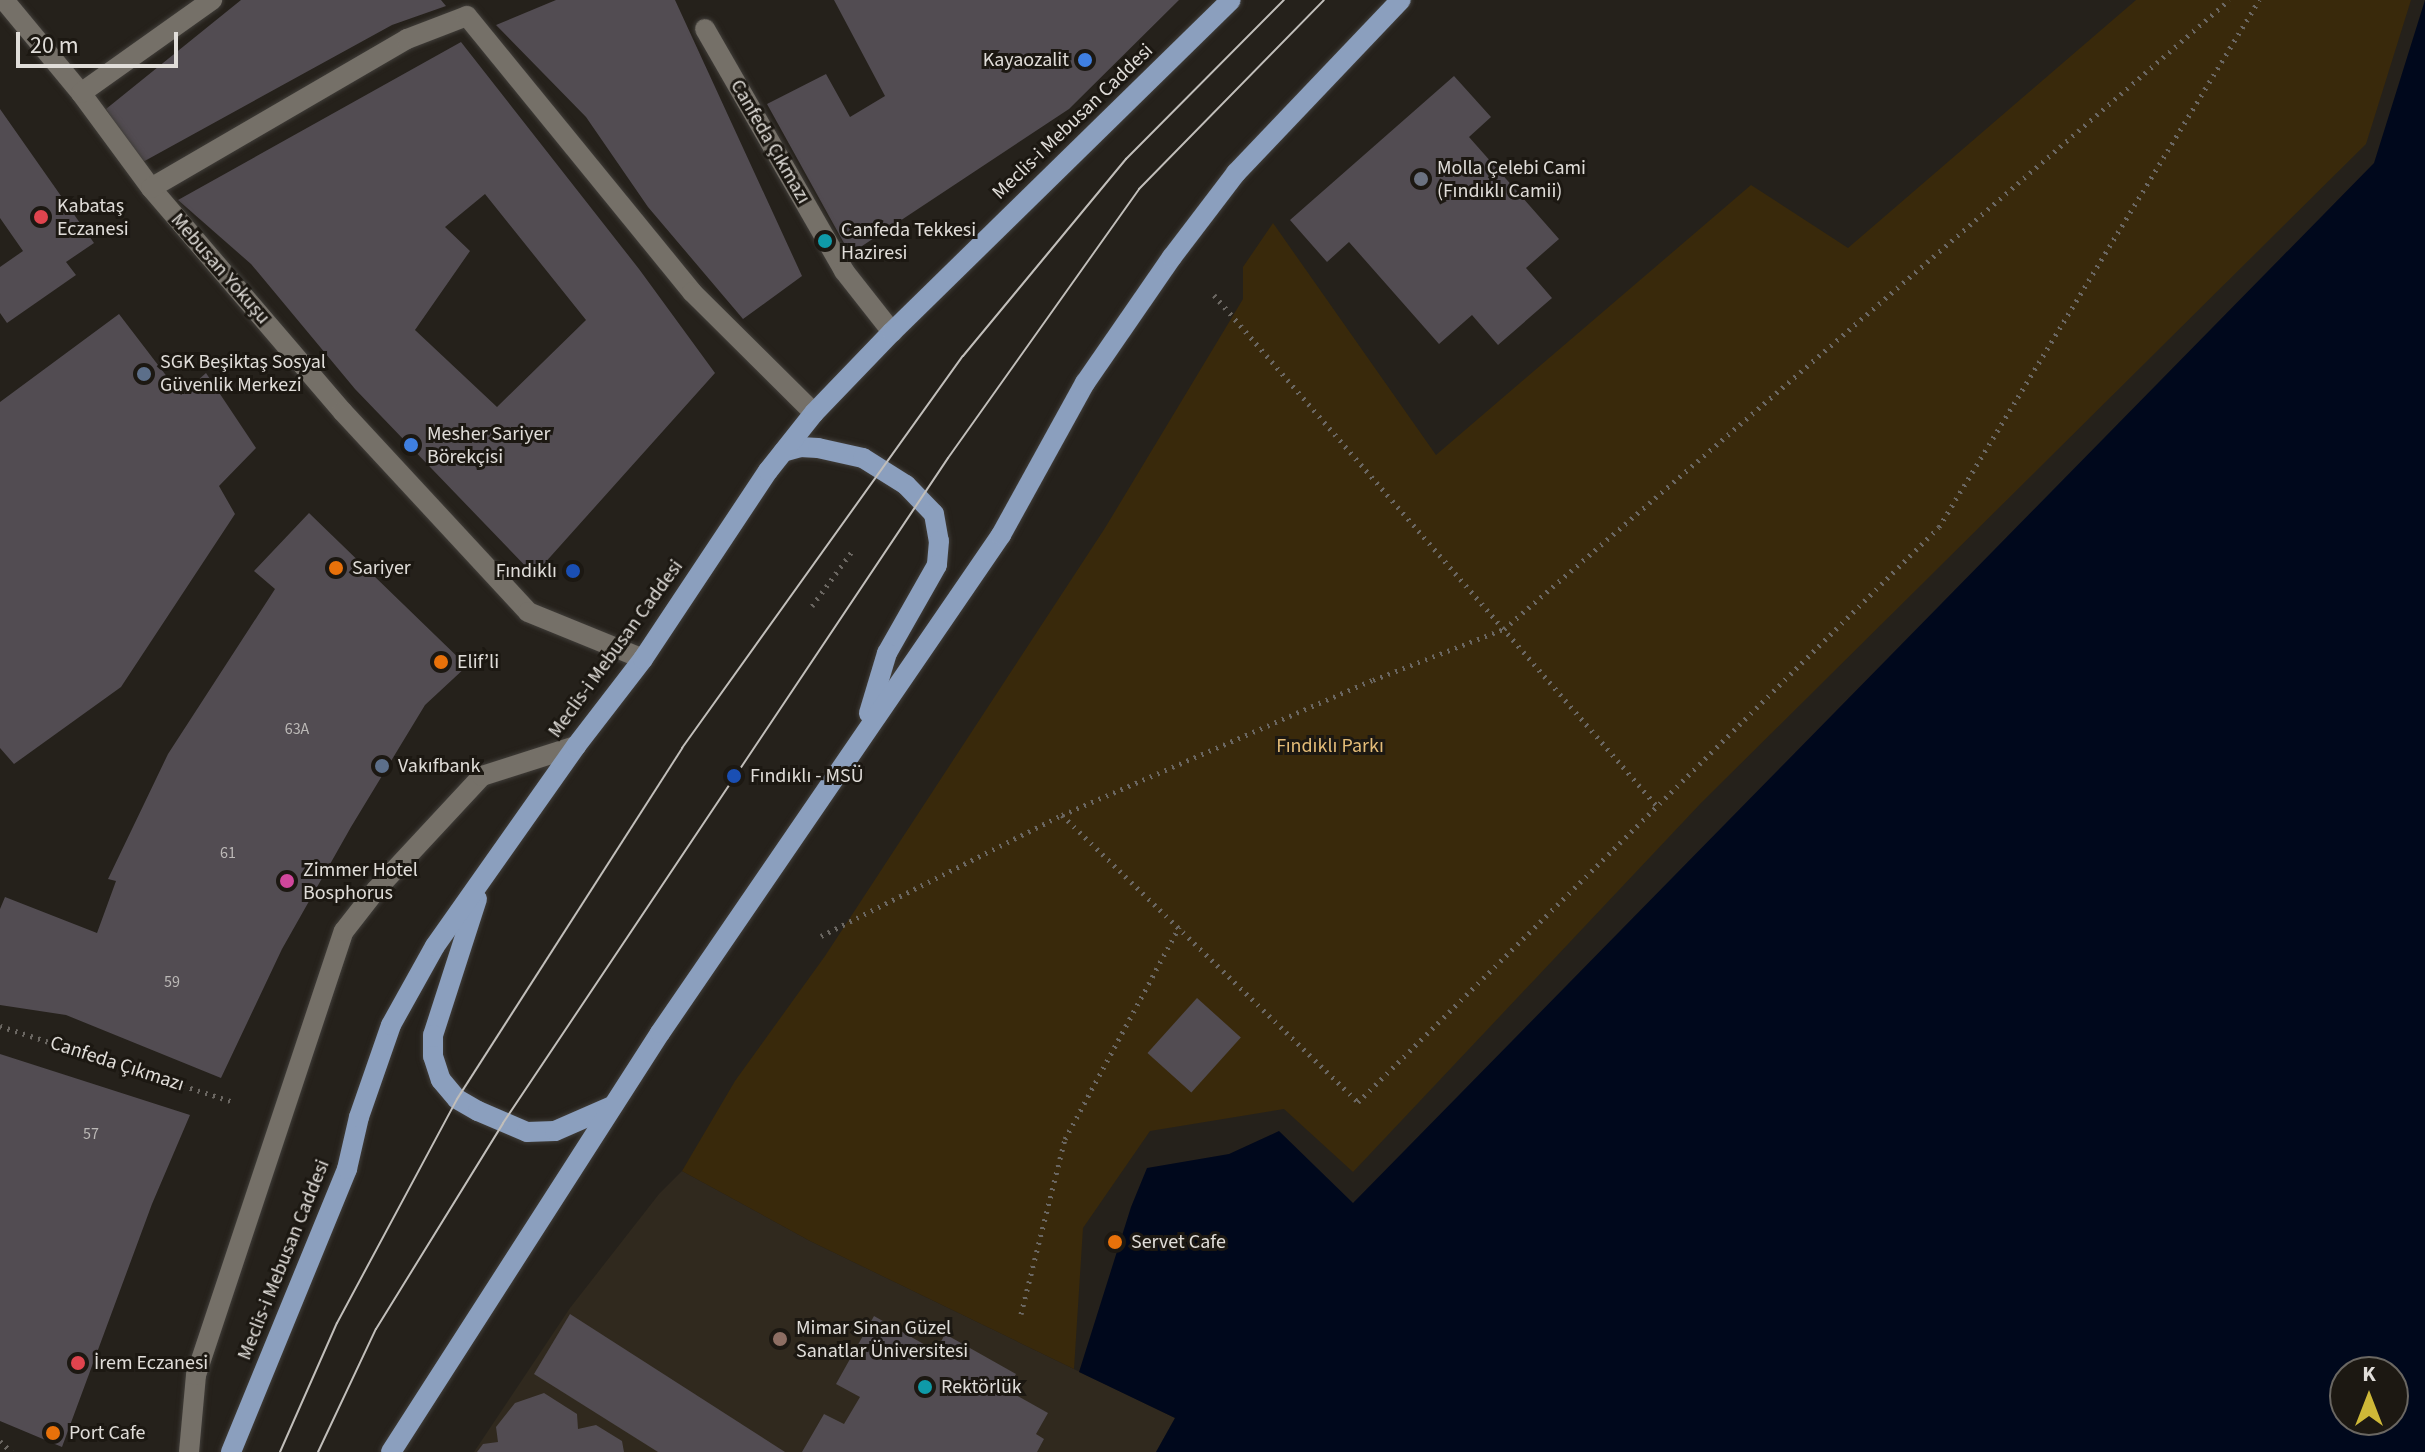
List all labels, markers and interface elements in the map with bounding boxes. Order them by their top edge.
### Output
scale bar [20,16,182,66]
text: 20 m [30,28,79,63]
street label: Meclis-i Mebusan Caddesi [988,39,1158,205]
place label: Kayaozalit [983,48,1069,72]
marker: Kayaozalit [1076,51,1094,69]
street label: Canfeda Çıkmazı [725,76,815,208]
place label: Molla Çelebi Cami (Fındıklı Camii) [1437,156,1586,203]
marker: Molla Çelebi Cami (Fındıklı Camii) [1412,170,1430,188]
place label: Kabataş Eczanesi [57,194,129,241]
marker: Kabataş Eczanesi [32,208,50,226]
street label: Mebusan Yokuşu [165,209,275,329]
place label: Canfeda Tekkesi Haziresi [841,218,976,265]
marker: Canfeda Tekkesi Haziresi [816,232,834,250]
place label: SGK Beşiktaş Sosyal Güvenlik Merkezi [160,350,326,397]
marker: SGK Beşiktaş Sosyal Güvenlik Merkezi [135,365,153,383]
place label: Mesher Sariyer Börekçisi [427,422,550,469]
marker: Mesher Sariyer Börekçisi [402,436,420,454]
street label: Meclis-i Mebusan Caddesi [543,555,689,743]
place label: Sariyer [352,556,411,580]
marker: Sariyer [327,559,345,577]
place label: Fındıklı [496,559,557,583]
marker: Fındıklı [564,562,582,580]
place label: Elif’li [457,650,499,674]
marker: Elif’li [432,653,450,671]
house number: 63A [285,719,309,739]
park label: Fındıklı Parkı [1276,734,1384,758]
place label: Vakıfbank [398,754,480,778]
marker: Vakıfbank [373,757,391,775]
place label: Fındıklı - MSÜ [750,764,864,788]
marker: Fındıklı - MSÜ [725,767,743,785]
house number: 61 [220,843,236,863]
place label: Zimmer Hotel Bosphorus [303,858,418,905]
marker: Zimmer Hotel Bosphorus [278,872,296,890]
house number: 59 [164,972,180,992]
street label: Canfeda Çıkmazı [47,1031,187,1097]
house number: 57 [83,1124,99,1144]
street label: Meclis-i Mebusan Caddesi [233,1156,335,1364]
place label: Servet Cafe [1131,1230,1226,1254]
marker: Servet Cafe [1106,1233,1124,1251]
place label: Mimar Sinan Güzel Sanatlar Üniversitesi [796,1316,968,1363]
marker: Mimar Sinan Güzel Sanatlar Üniversitesi [771,1330,789,1348]
place label: İrem Eczanesi [94,1351,208,1375]
marker: İrem Eczanesi [69,1354,87,1372]
north arrow [2329,1356,2409,1436]
text: K [2362,1358,2376,1390]
place label: Rektörlük [941,1375,1022,1399]
marker: Rektörlük [916,1378,934,1396]
place label: Port Cafe [69,1421,145,1445]
marker: Port Cafe [44,1424,62,1442]

